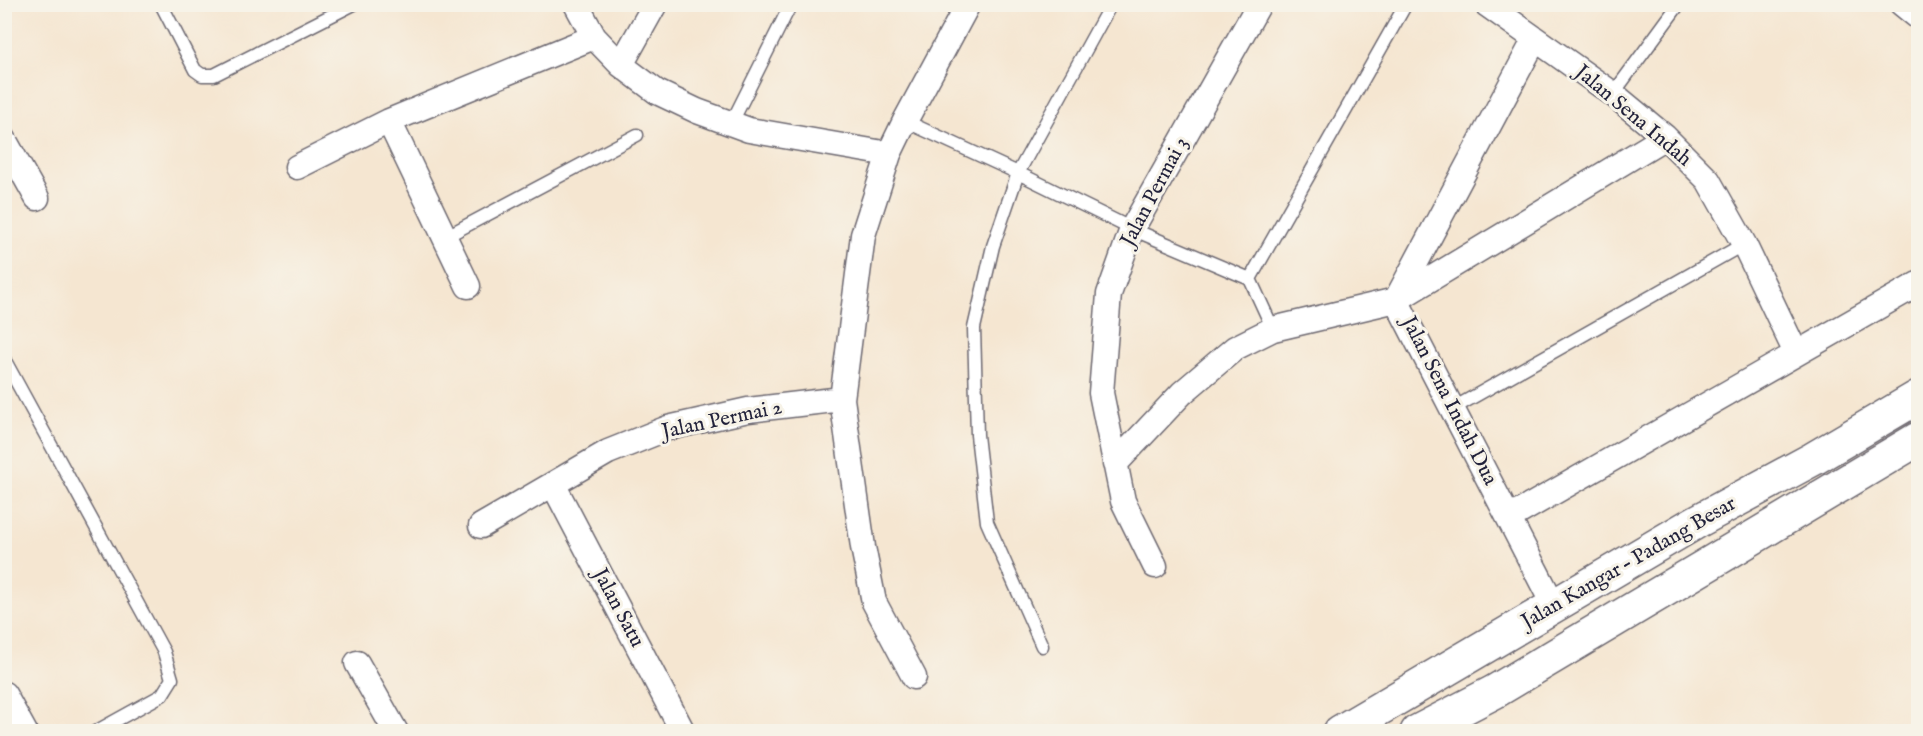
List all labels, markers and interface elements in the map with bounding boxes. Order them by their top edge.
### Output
street label: Jalan Sena Indah [1567,58,1697,173]
street label: Jalan Permai 3 [1114,133,1195,253]
street label: Jalan Sena Indah Dua [1394,310,1504,491]
street label: Jalan Permai 2 [657,394,785,446]
street label: Jalan Kangar – Padang Besar [1515,490,1742,637]
street label: Jalan Satu [585,562,650,652]

